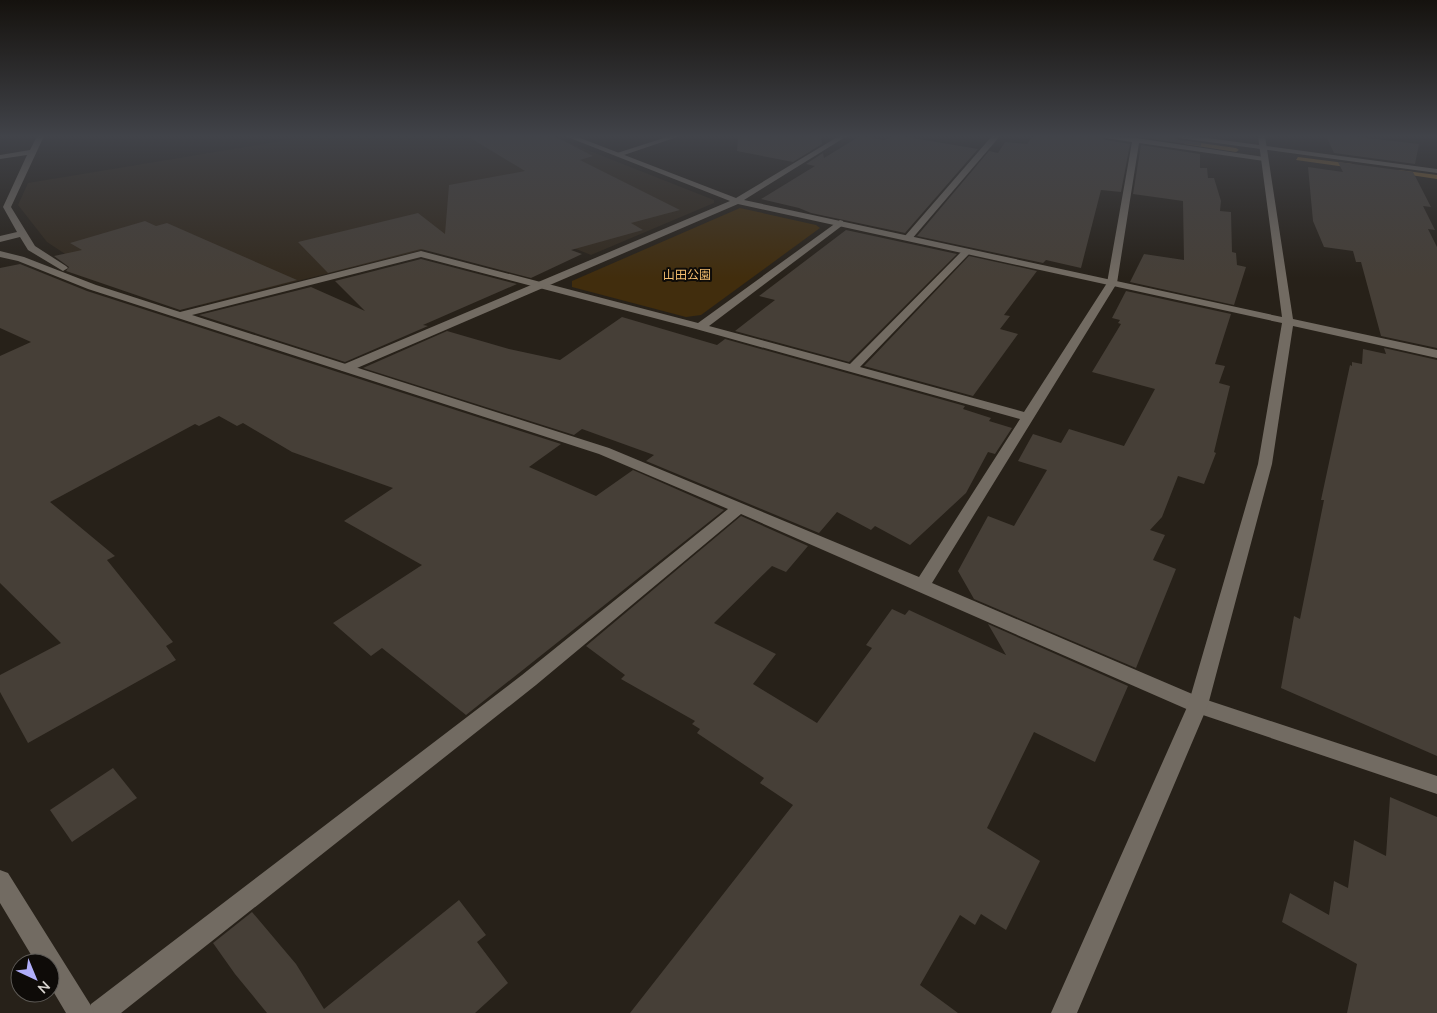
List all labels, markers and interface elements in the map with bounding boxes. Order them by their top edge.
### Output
park label: 山田公園 [663,267,711,282]
north arrow [10,953,60,1003]
text: N [34,977,54,997]

